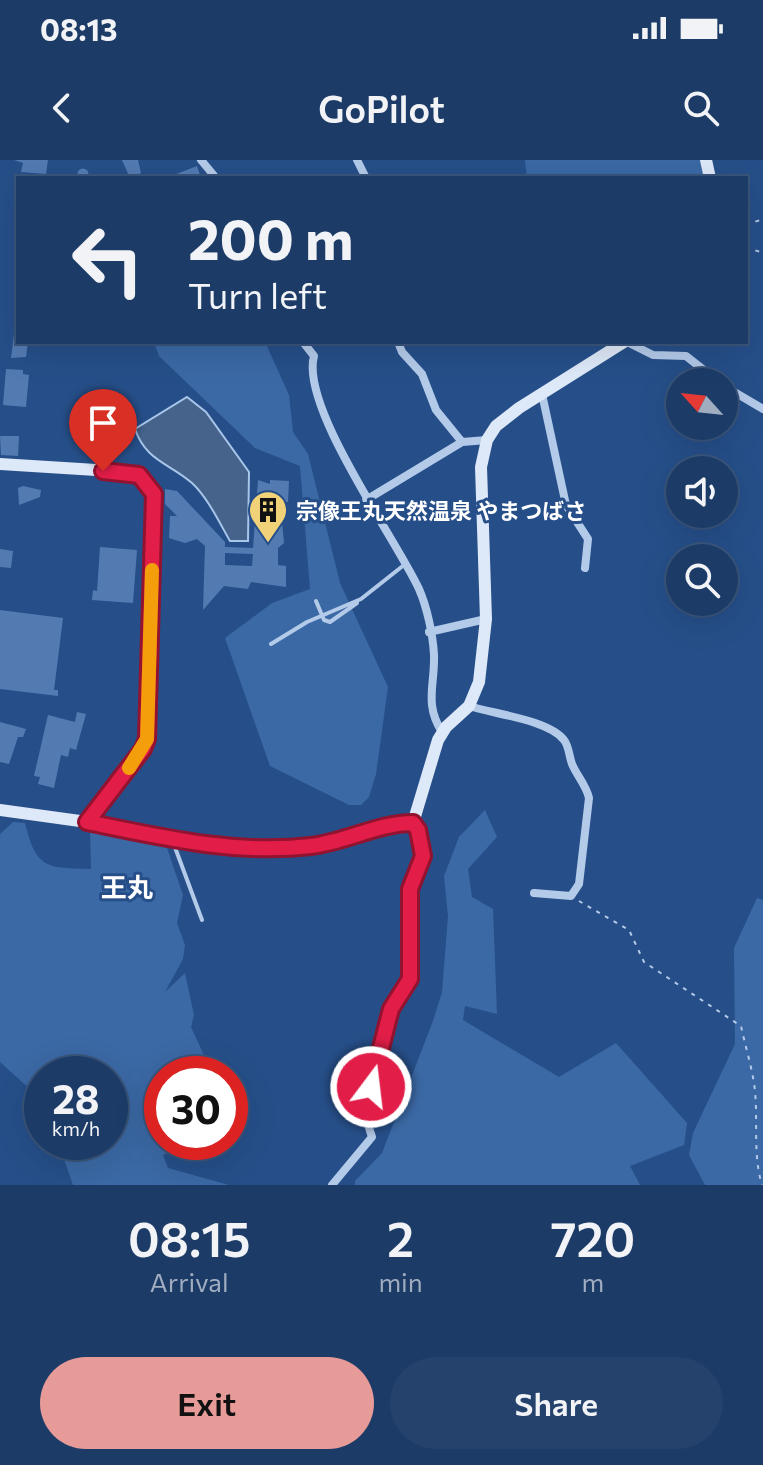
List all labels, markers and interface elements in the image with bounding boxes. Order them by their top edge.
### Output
text: 08:13 [40,10,117,47]
icon: back [40,86,84,130]
text: GoPilot [318,86,445,130]
icon: search [679,86,723,130]
text: 200 m [188,203,354,272]
icon: left [56,208,160,312]
text: Turn left [188,272,327,316]
north arrow [666,368,738,440]
map controls [666,368,738,616]
pin [69,389,137,471]
icon: arrive [81,401,125,445]
button: sound [666,456,738,528]
building icon: 宗像王丸天然温泉 やまつばさ [247,489,289,544]
place label: 宗像王丸天然温泉 やまつばさ [296,497,586,524]
button: search [666,544,738,616]
district label: 王丸 [101,871,153,902]
position arrow [329,1045,413,1129]
speed limit sign: 30 [144,1056,248,1160]
text: 28 [52,1073,100,1122]
text: km/h [52,1116,100,1140]
text: 08:15 [128,1208,251,1267]
text: 2 [387,1208,414,1267]
text: 720 [551,1208,635,1267]
text: Arrival [150,1266,229,1297]
text: min [378,1266,423,1297]
text: m [581,1266,604,1297]
button: Exit [40,1357,374,1449]
button: Share [390,1357,723,1449]

